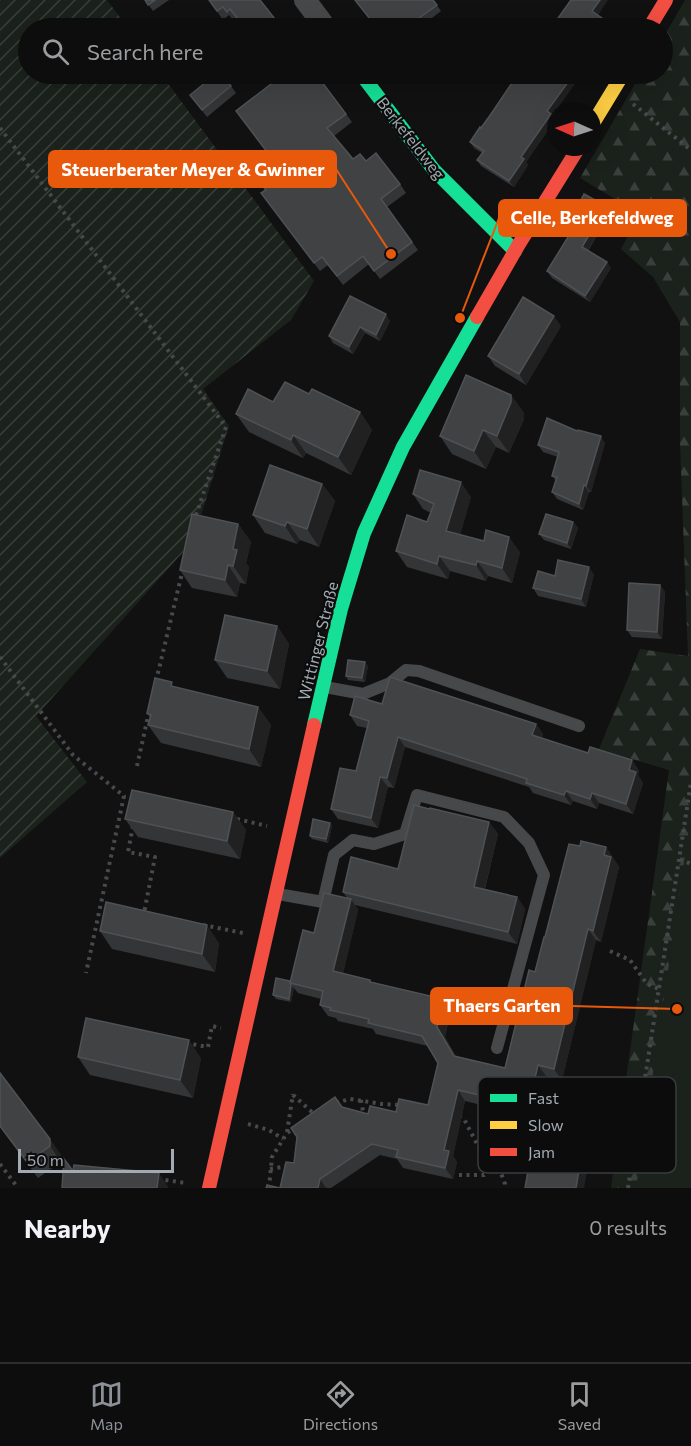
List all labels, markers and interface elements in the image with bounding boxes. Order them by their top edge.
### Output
search box [18,18,673,84]
icon: search [39,35,72,68]
text: Search here [87,38,203,65]
street label: Berkefeldweg [373,93,450,183]
north arrow [547,102,601,156]
callout: Steuerberater Meyer & Gwinner [49,151,336,187]
text: Steuerberater Meyer & Gwinner [61,158,325,180]
callout: Celle, Berkefeldweg [499,200,686,236]
text: Celle, Berkefeldweg [511,206,674,228]
street label: Wittinger Straße [294,580,341,702]
callout: Thaers Garten [431,988,572,1024]
text: Thaers Garten [443,994,561,1016]
legend [478,1077,676,1173]
text: Fast [528,1088,559,1107]
text: Slow [528,1115,564,1134]
text: Jam [528,1142,555,1161]
scale bar [18,1146,174,1174]
text: 50 m [27,1150,64,1169]
text: Nearby [24,1212,111,1243]
text: 0 results [589,1215,667,1239]
tab: Map [90,1378,123,1433]
tab: Directions [303,1378,378,1433]
tab: Saved [558,1378,601,1433]

